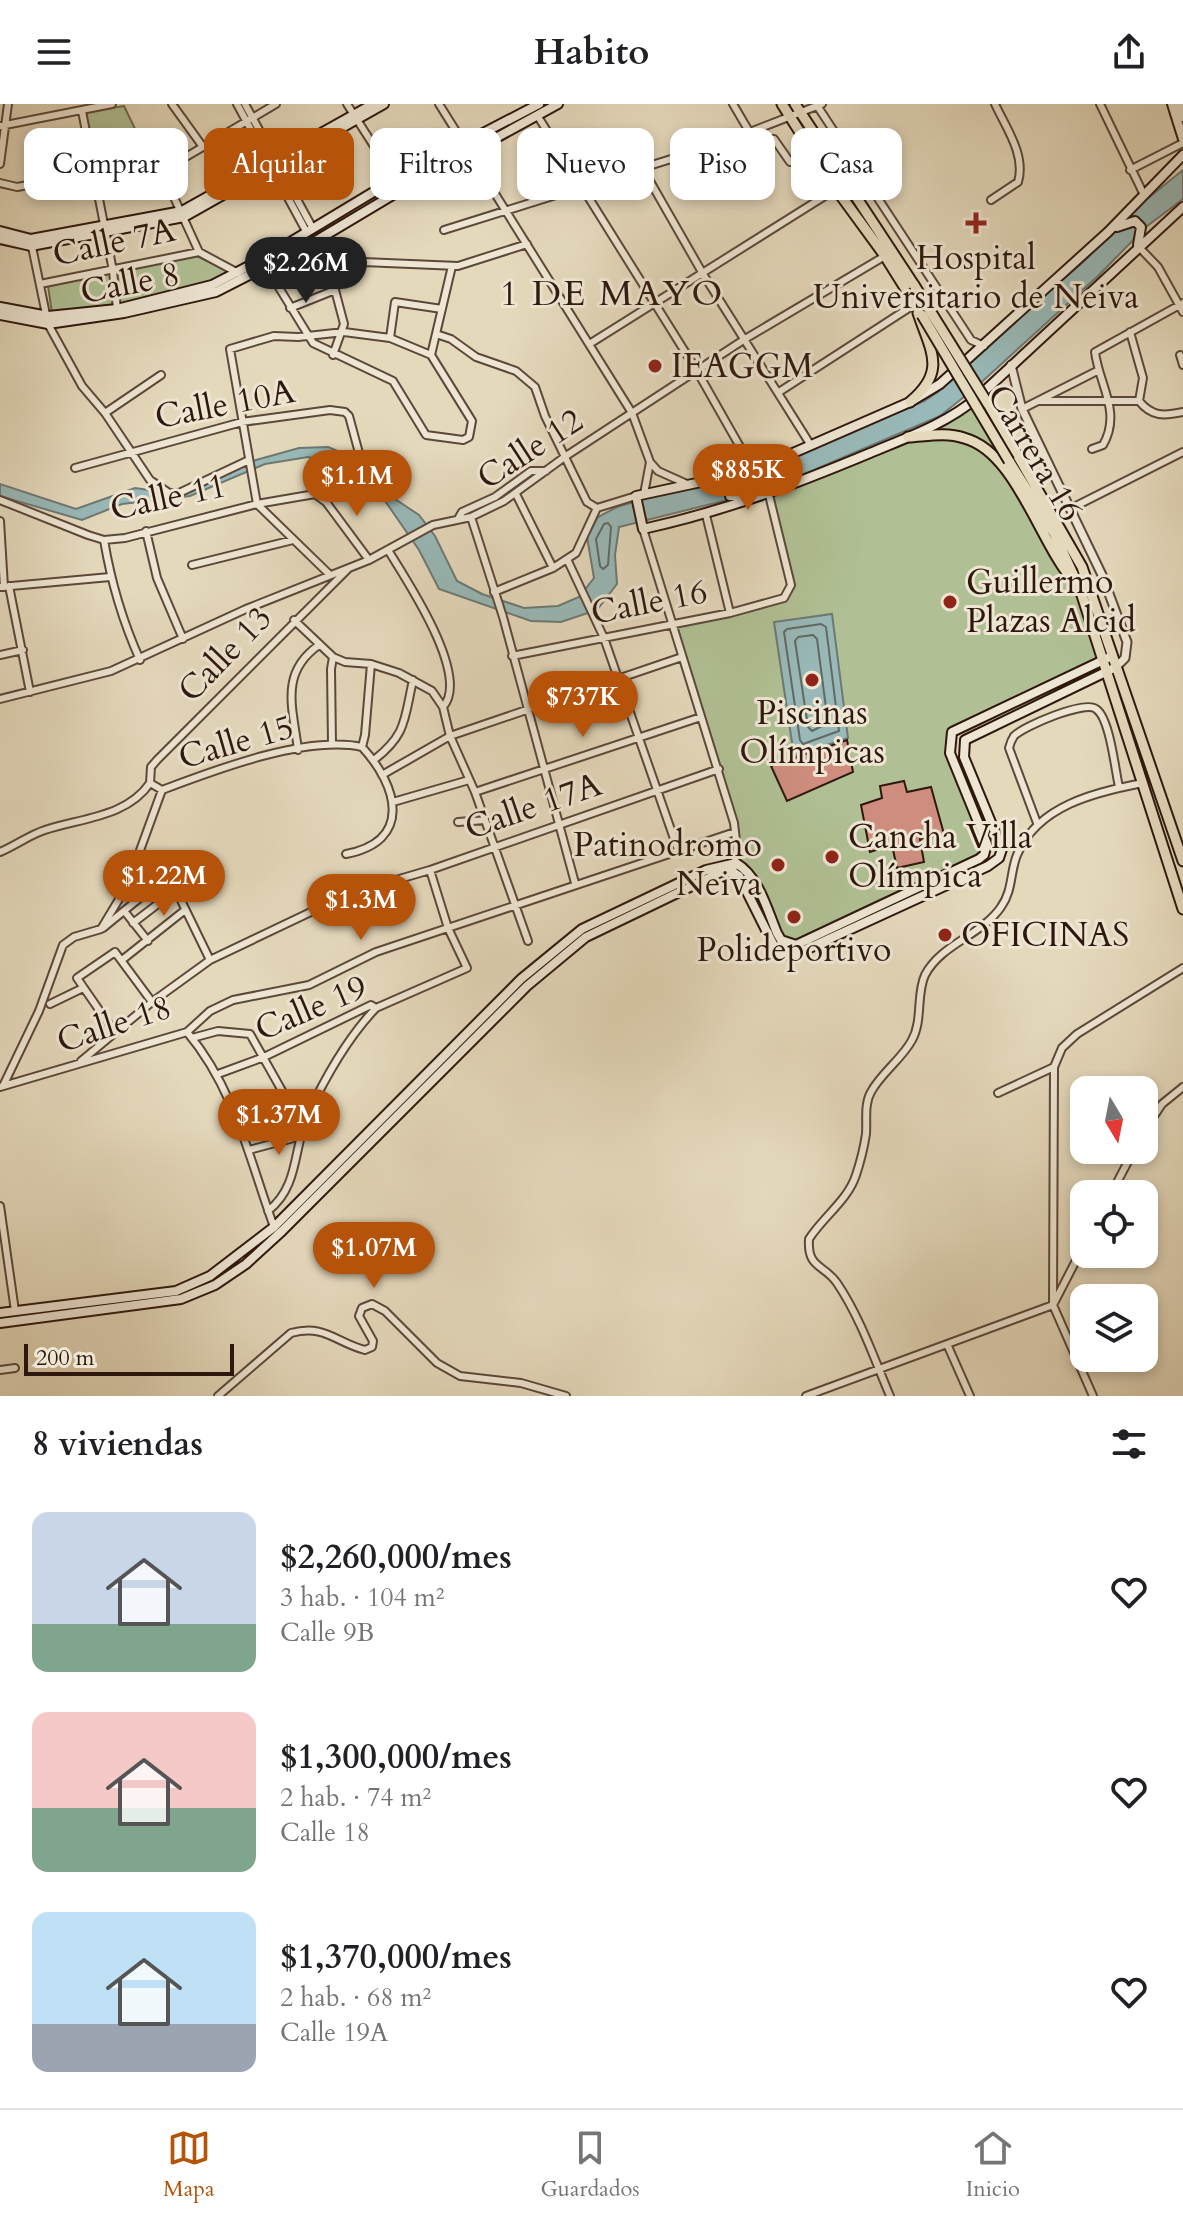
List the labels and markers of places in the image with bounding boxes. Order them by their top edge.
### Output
marker: Hospital Universitario de Neiva [965,212,987,234]
place label: Hospital Universitario de Neiva [813,235,1139,320]
pin: $2.26M [241,237,371,305]
place label: IEAGGM [671,343,814,389]
marker: IEAGGM [646,357,664,375]
pin: $885K [692,444,804,512]
pin: $1.1M [301,450,413,518]
place label: Guillermo Plazas Alcid [966,559,1136,644]
marker: Guillermo Plazas Alcid [941,593,959,611]
pin: $737K [527,671,639,739]
marker: Piscinas Olímpicas [803,671,821,689]
place label: Piscinas Olímpicas [739,690,885,775]
place label: Cancha Villa Olímpica [848,814,1033,899]
place label: Patinodromo Neiva [573,822,762,907]
marker: Cancha Villa Olímpica [823,848,841,866]
pin: $1.22M [99,850,229,918]
marker: Patinodromo Neiva [769,856,787,874]
pin: $1.3M [305,874,417,942]
marker: Polideportivo [785,908,803,926]
place label: OFICINAS [961,912,1129,958]
marker: OFICINAS [936,926,954,944]
place label: Polideportivo [697,927,892,973]
pin: $1.37M [214,1089,344,1157]
pin: $1.07M [309,1222,439,1290]

